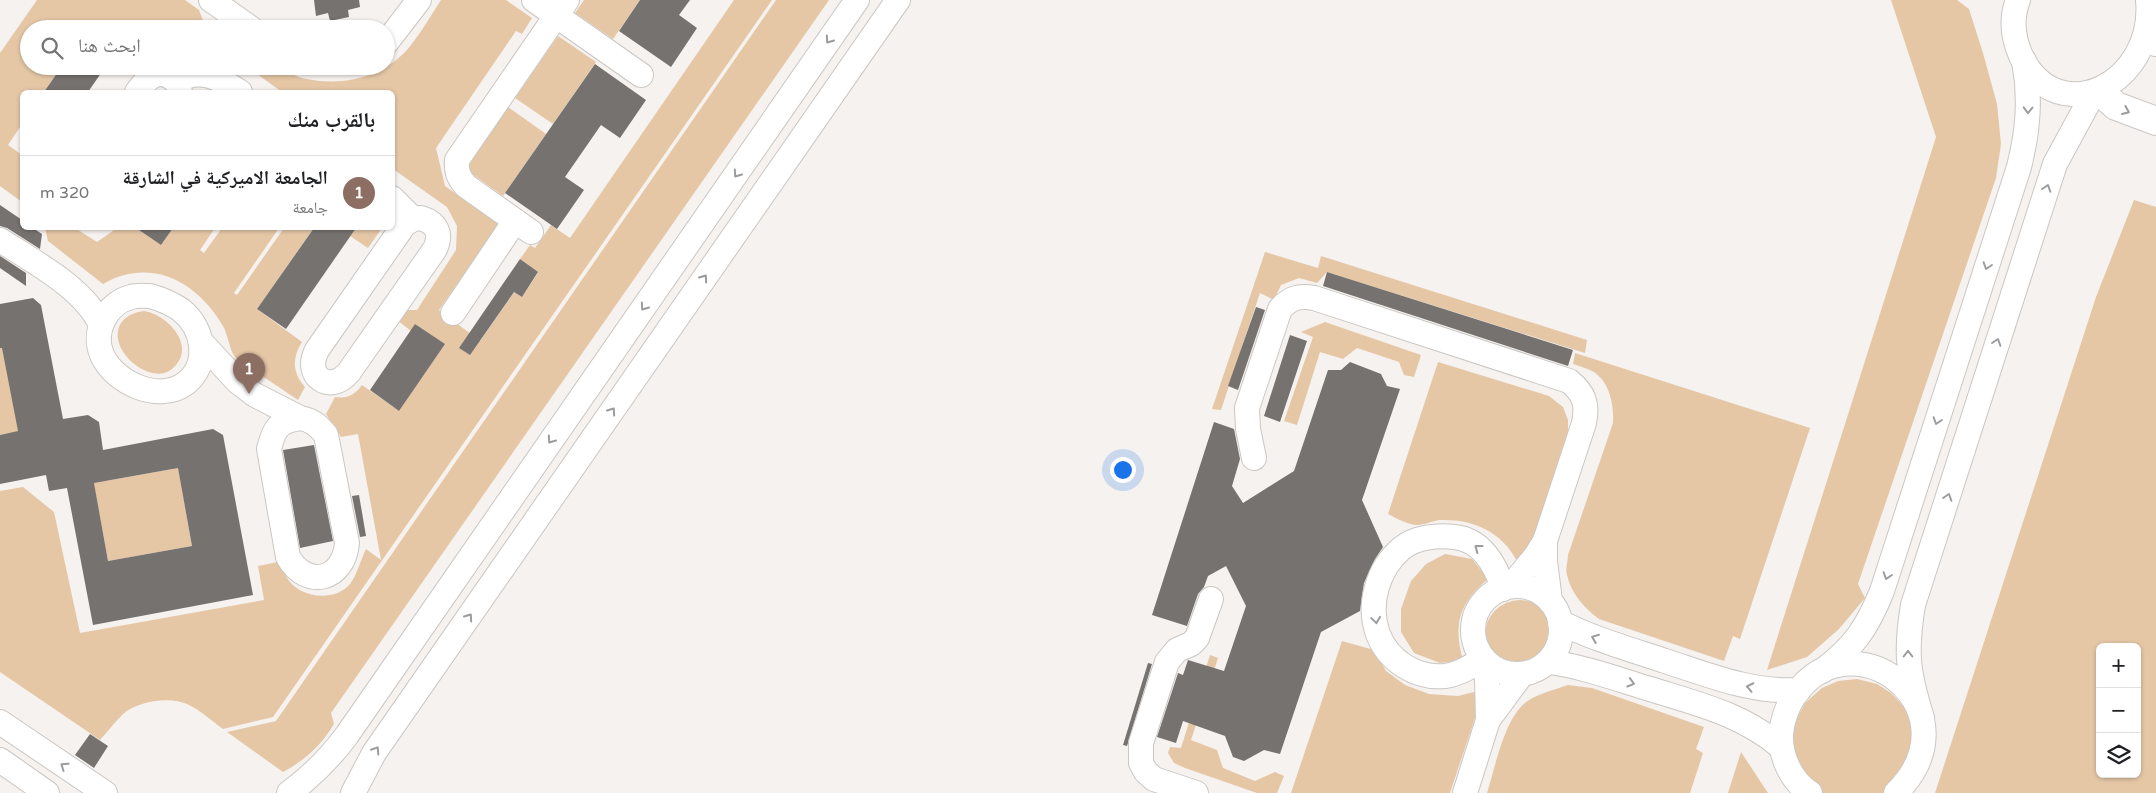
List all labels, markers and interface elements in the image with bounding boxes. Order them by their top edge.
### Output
search box [20,20,395,75]
icon: search [38,34,66,62]
one-way arrow [826,34,835,44]
text: ابحث هنا [78,35,141,57]
one-way arrow [2121,104,2130,115]
one-way arrow [2023,106,2033,114]
text: بالقرب منك [288,108,375,133]
text: الجامعة الاميركية في الشارقة [123,167,328,189]
one-way arrow [734,168,743,177]
text: 320 m [40,183,89,203]
text: 1 [354,183,364,203]
one-way arrow [2042,184,2052,192]
text: جامعة [293,198,328,218]
one-way arrow [1983,262,1993,270]
one-way arrow [698,274,707,284]
one-way arrow [641,301,650,311]
one-way arrow [1992,339,2002,347]
pin: 1 [233,353,265,394]
one-way arrow [606,407,615,417]
one-way arrow [1933,416,1943,425]
one-way arrow [548,435,557,444]
your location [1110,457,1136,483]
one-way arrow [1942,493,1952,502]
one-way arrow [1474,545,1484,554]
one-way arrow [1883,571,1893,579]
one-way arrow [463,613,472,622]
one-way arrow [1370,617,1381,625]
one-way arrow [1591,634,1600,644]
map controls [2096,643,2141,778]
button: + [2096,643,2141,688]
one-way arrow [1903,649,1913,657]
one-way arrow [1626,678,1634,688]
one-way arrow [1746,682,1755,693]
button: − [2096,688,2141,733]
button: layers [2096,733,2141,778]
one-way arrow [370,746,380,755]
one-way arrow [60,763,70,772]

